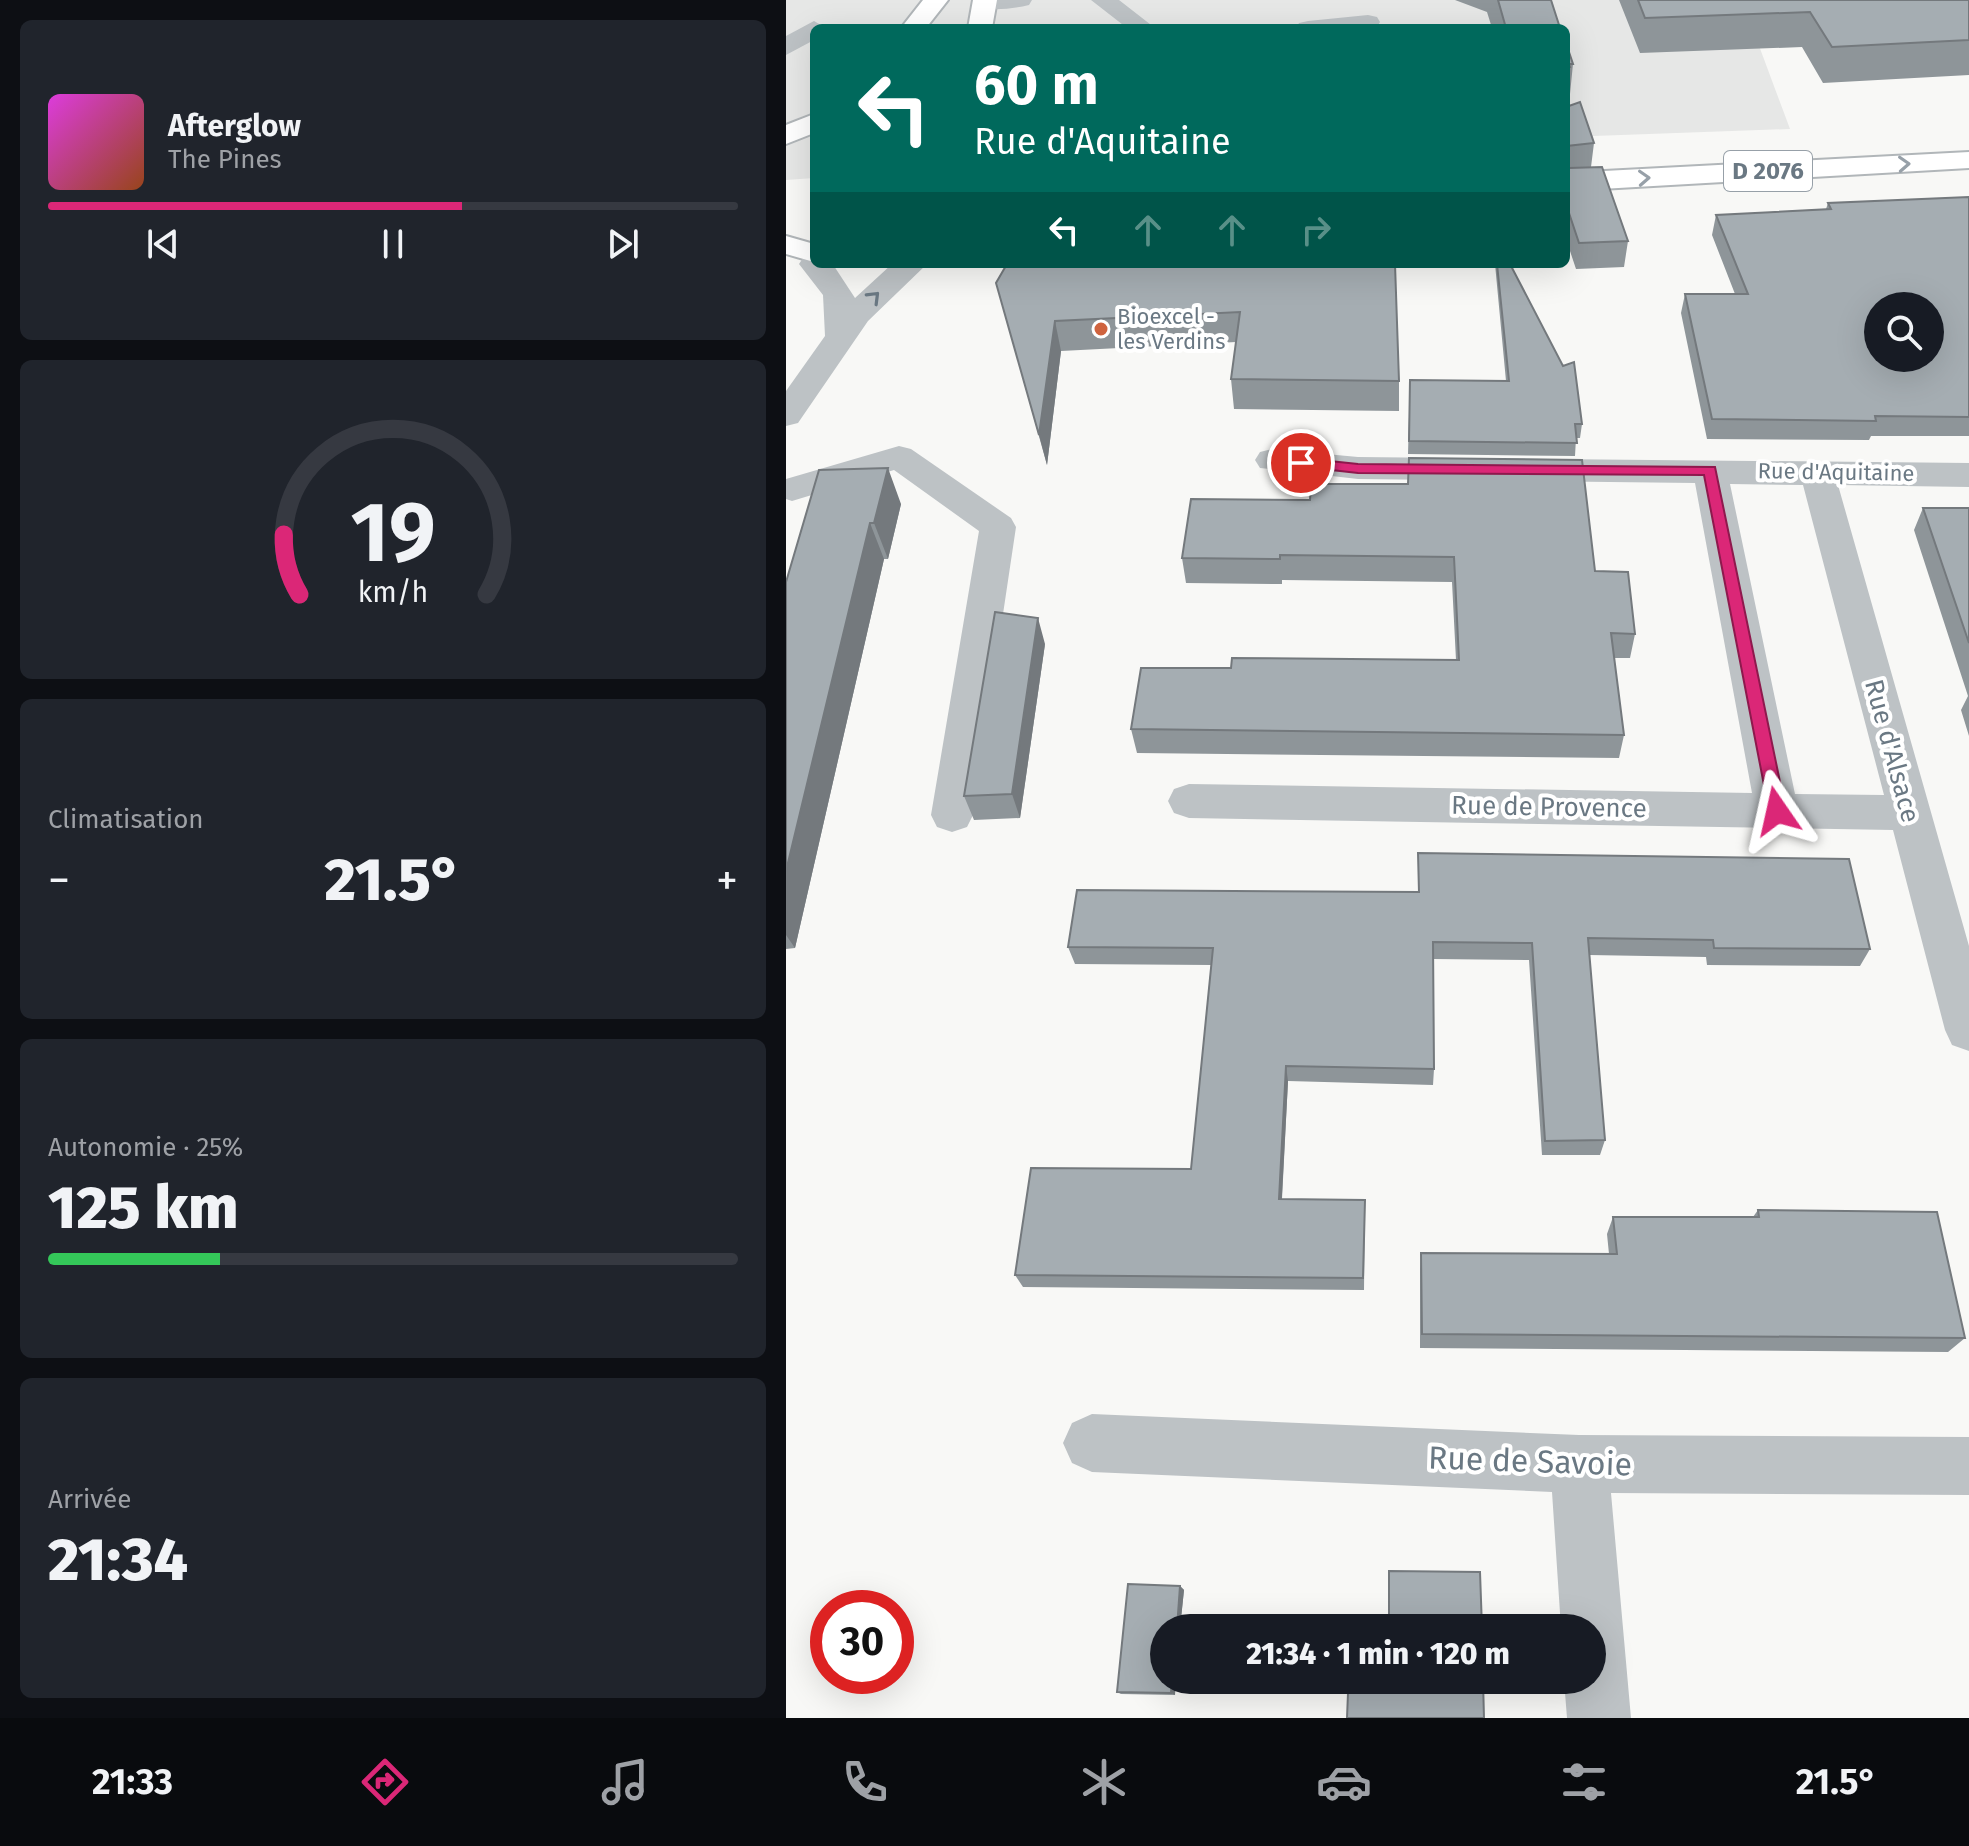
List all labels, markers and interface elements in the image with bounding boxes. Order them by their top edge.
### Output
text: 60 m [974,52,1099,119]
icon: left [842,56,946,160]
text: Afterglow [168,108,301,144]
text: Rue d'Aquitaine [974,120,1231,164]
text: The Pines [168,144,282,175]
road number: D 2076 [1724,151,1812,191]
one-way arrow [1898,156,1911,173]
one-way arrow [1638,170,1651,187]
icon: left [1042,208,1086,252]
icon: ahead [1126,208,1170,252]
icon: ahead [1210,208,1254,252]
icon: right [1294,208,1338,252]
icon: previous [141,222,185,266]
icon: pause [371,222,415,266]
icon: next [601,222,645,266]
one-way arrow [865,292,879,306]
map controls [1864,292,1944,372]
button: search [1864,292,1944,372]
place label: Bioexcel - les Verdins [1117,303,1225,355]
marker: Bioexcel - les Verdins [1092,320,1110,338]
pin [1267,429,1335,497]
icon: arrive [1279,441,1323,485]
street label: Rue d'Aquitaine [1757,457,1915,487]
text: 19 [350,483,436,583]
text: km/h [358,576,428,611]
street label: Rue d'Alsace [1858,676,1926,826]
position arrow [1735,769,1819,853]
street label: Rue de Provence [1451,790,1647,824]
text: Climatisation [48,804,204,835]
text: 21.5° [325,844,461,916]
text: − [48,854,70,907]
text: + [716,854,738,907]
text: Autonomie · 25% [48,1132,243,1163]
text: 125 km [48,1172,239,1244]
street label: Rue de Savoie [1427,1438,1633,1484]
text: Arrivée [48,1484,131,1515]
text: 21:34 [48,1524,188,1596]
speed limit sign: 30 [810,1590,914,1694]
text: 21:34 · 1 min · 120 m [1246,1636,1510,1672]
icon: directions [357,1754,413,1810]
icon: music [597,1754,653,1810]
icon: phone [837,1754,893,1810]
icon: climate [1076,1754,1132,1810]
icon: car [1316,1754,1372,1810]
icon: filters [1556,1754,1612,1810]
text: 21:33 [92,1760,173,1804]
text: 21.5° [1796,1760,1877,1804]

